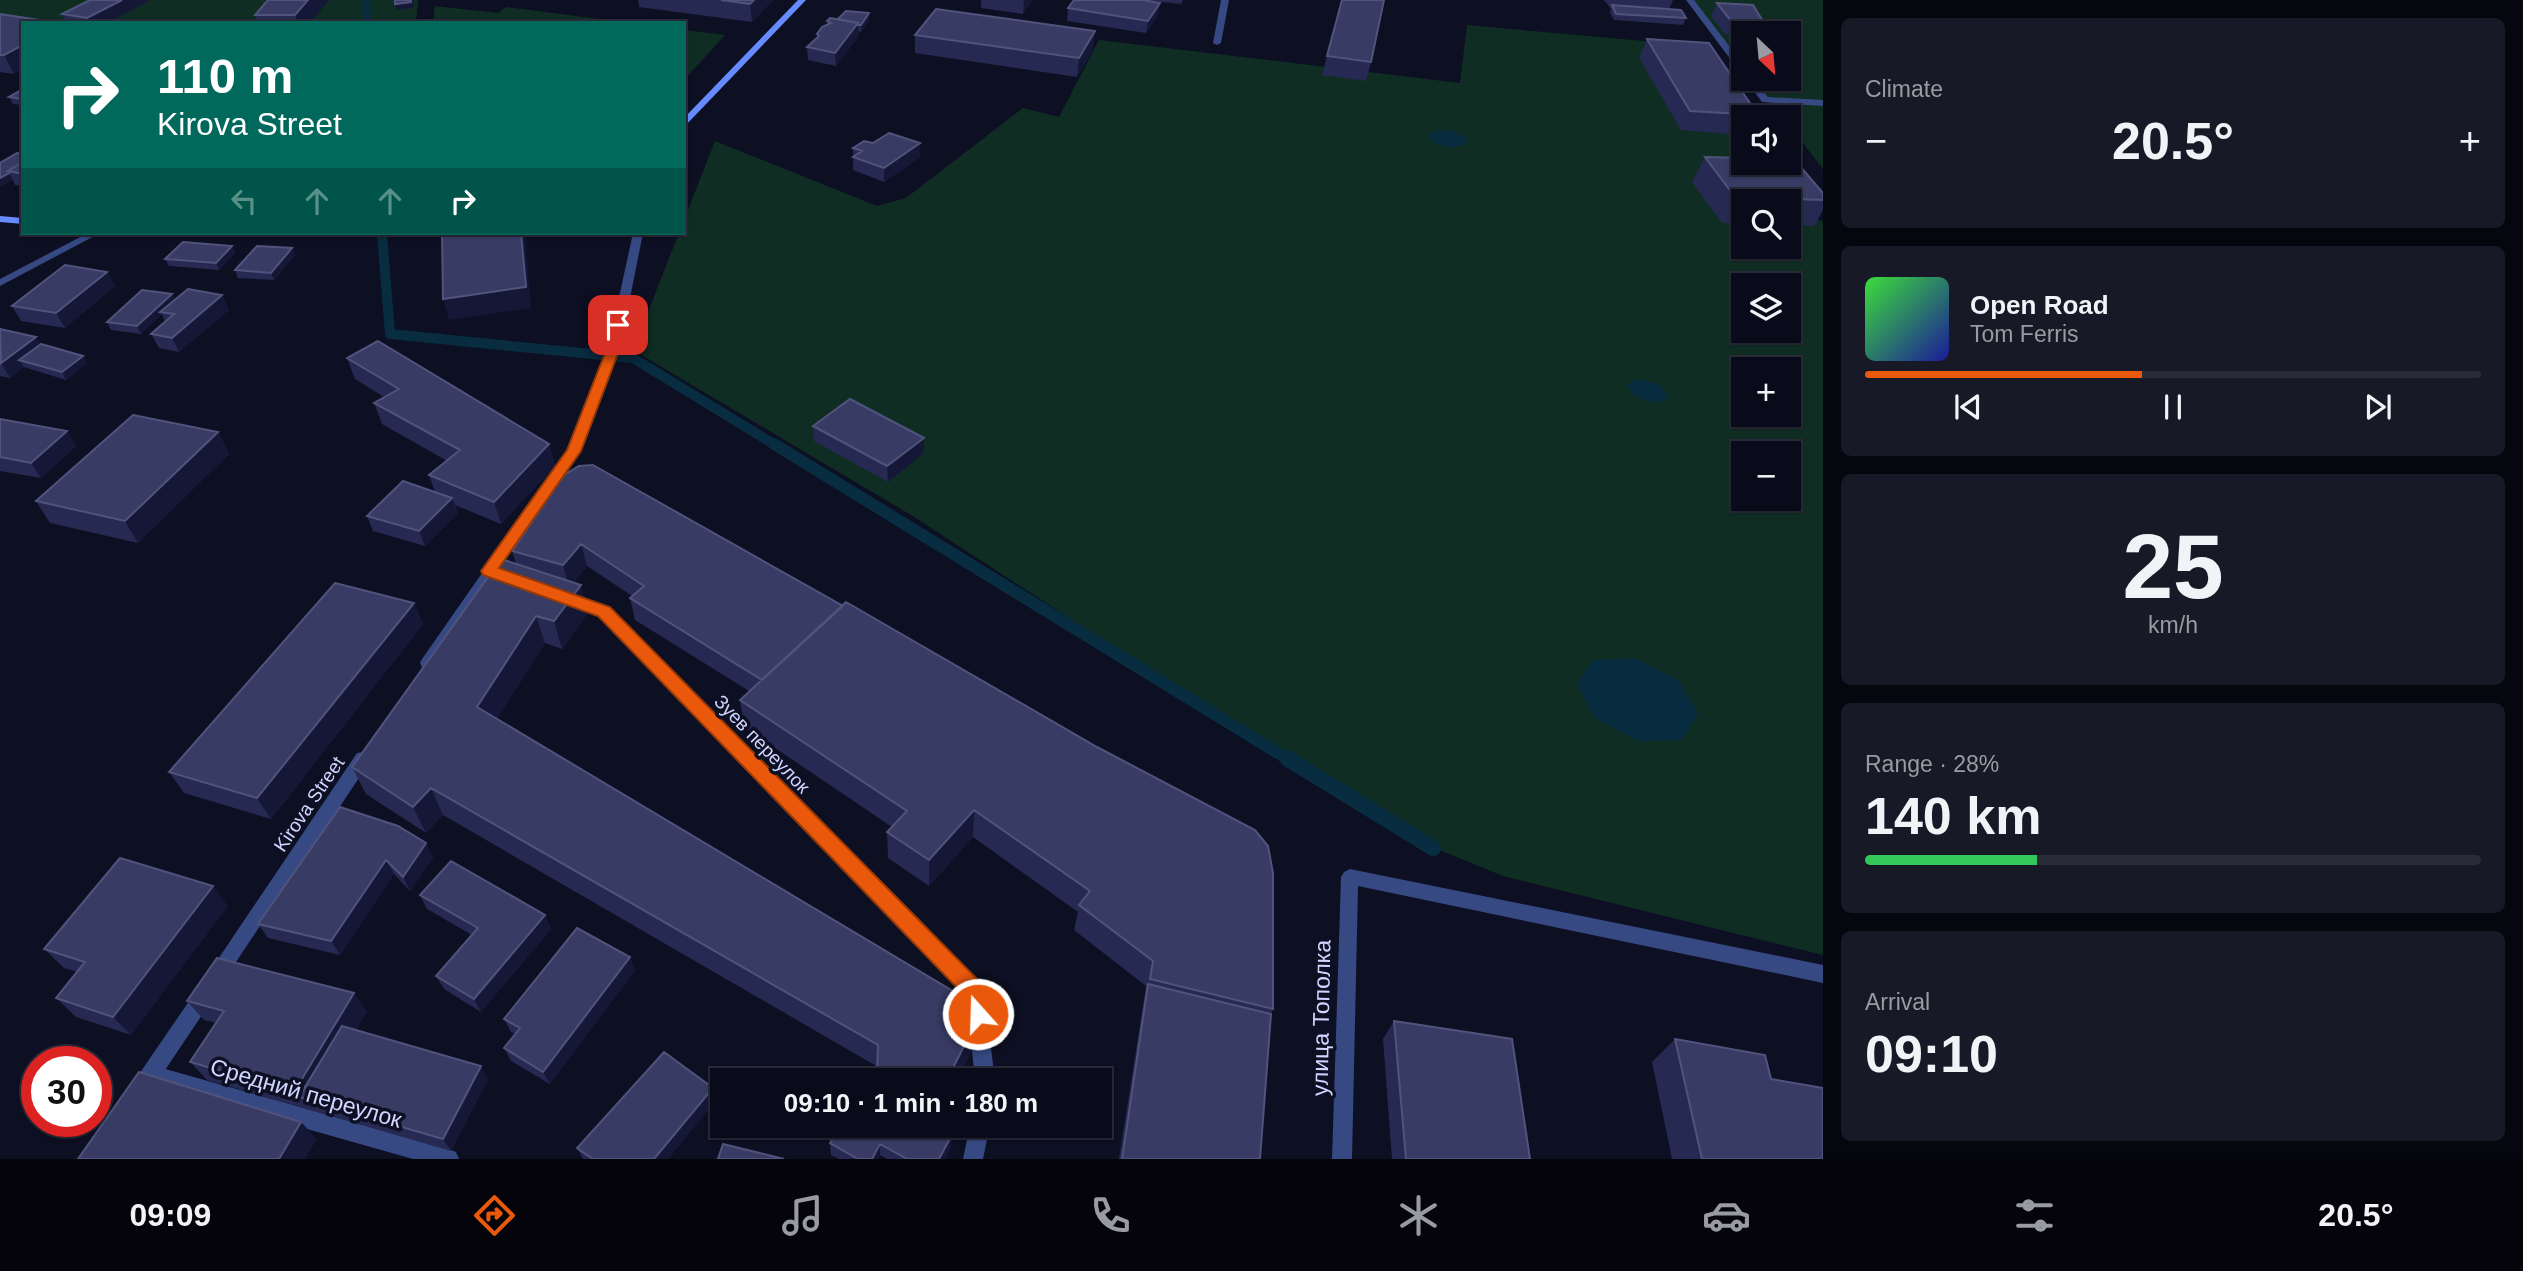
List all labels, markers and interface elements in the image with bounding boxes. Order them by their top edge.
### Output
north arrow [1731,21,1801,91]
map controls [1731,21,1801,511]
icon: right [42,49,133,140]
text: 110 m [157,49,293,103]
text: Climate [1865,76,1943,102]
button: sound [1731,105,1801,175]
text: Kirova Street [157,106,342,142]
text: 20.5° [2112,112,2234,170]
text: − [1865,120,1887,162]
text: + [2459,120,2481,162]
icon: left [225,182,263,220]
icon: ahead [298,182,336,220]
icon: ahead [371,182,409,220]
icon: right [444,182,482,220]
button: search [1731,189,1801,259]
button: layers [1731,273,1801,343]
text: Open Road [1970,290,2109,320]
pin [588,295,648,355]
icon: arrive [599,306,637,344]
text: Tom Ferris [1970,321,2079,347]
button: + [1731,357,1801,427]
icon: previous [1949,388,1987,426]
icon: pause [2154,388,2192,426]
icon: next [2359,388,2397,426]
button: − [1731,441,1801,511]
text: 25 [2122,516,2224,617]
text: km/h [2148,612,2198,638]
street label: Зуев переулок [710,691,814,798]
text: Range · 28% [1865,751,1999,777]
street label: Kirova Street [270,752,349,855]
text: 140 km [1865,787,2041,845]
street label: улица Тополка [1307,939,1335,1096]
position arrow [941,977,1015,1051]
text: Arrival [1865,989,1930,1015]
text: 09:10 [1865,1025,1998,1083]
speed limit sign: 30 [21,1046,112,1137]
street label: Средний переулок [207,1053,406,1133]
text: 09:10 · 1 min · 180 m [784,1088,1038,1118]
icon: directions [470,1191,519,1240]
icon: music [778,1191,827,1240]
icon: phone [1086,1191,1135,1240]
icon: climate [1394,1191,1443,1240]
icon: car [1702,1191,1751,1240]
icon: filters [2010,1191,2059,1240]
text: 09:09 [130,1197,211,1233]
text: 20.5° [2318,1197,2393,1233]

